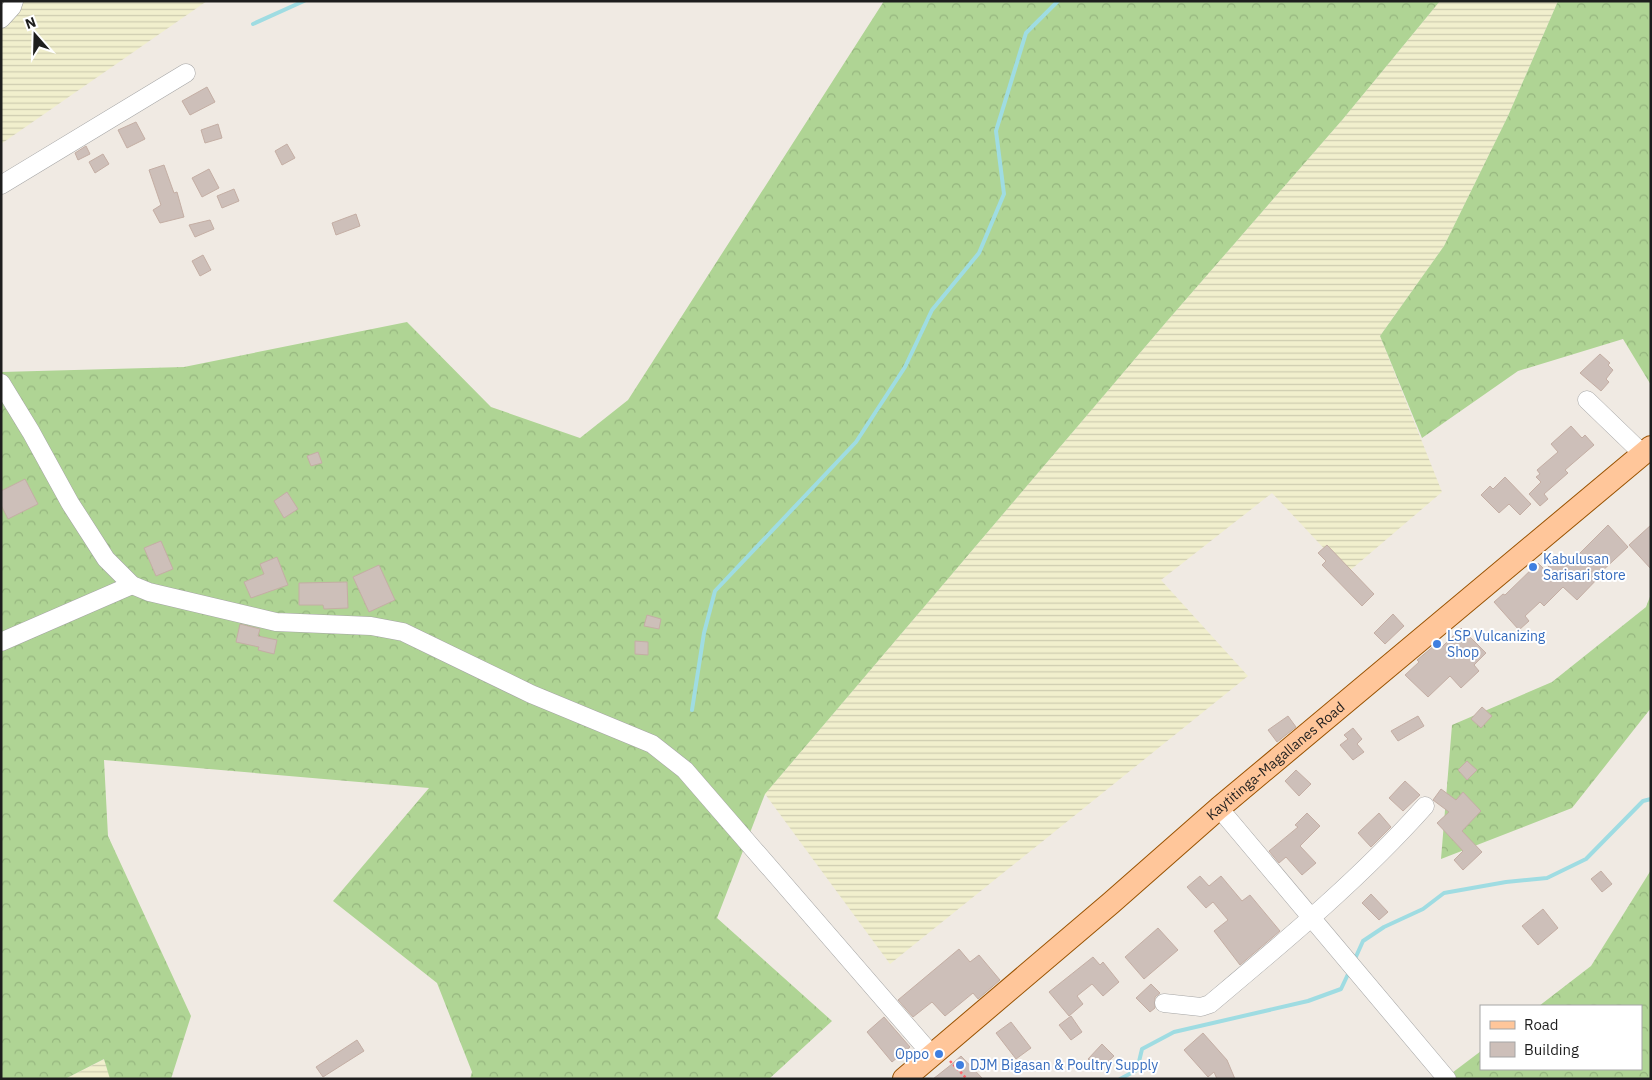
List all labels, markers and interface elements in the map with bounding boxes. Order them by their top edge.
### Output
north arrow [10,10,60,60]
text: N [23,13,38,33]
place label: Kabulusan Sarisari store [1543,550,1626,584]
marker: Kabulusan Sarisari store [1527,561,1539,573]
place label: LSP Vulcanizing Shop [1447,627,1546,661]
marker: LSP Vulcanizing Shop [1431,638,1443,650]
street label: Kaytitinga-Magallanes Road [1203,698,1348,824]
legend [1480,1005,1642,1070]
text: Road [1524,1015,1559,1034]
text: Building [1524,1040,1579,1059]
place label: Oppo [895,1045,929,1063]
marker: Oppo [933,1048,945,1060]
place label: DJM Bigasan & Poultry Supply [970,1056,1158,1074]
marker: DJM Bigasan & Poultry Supply [954,1059,966,1071]

